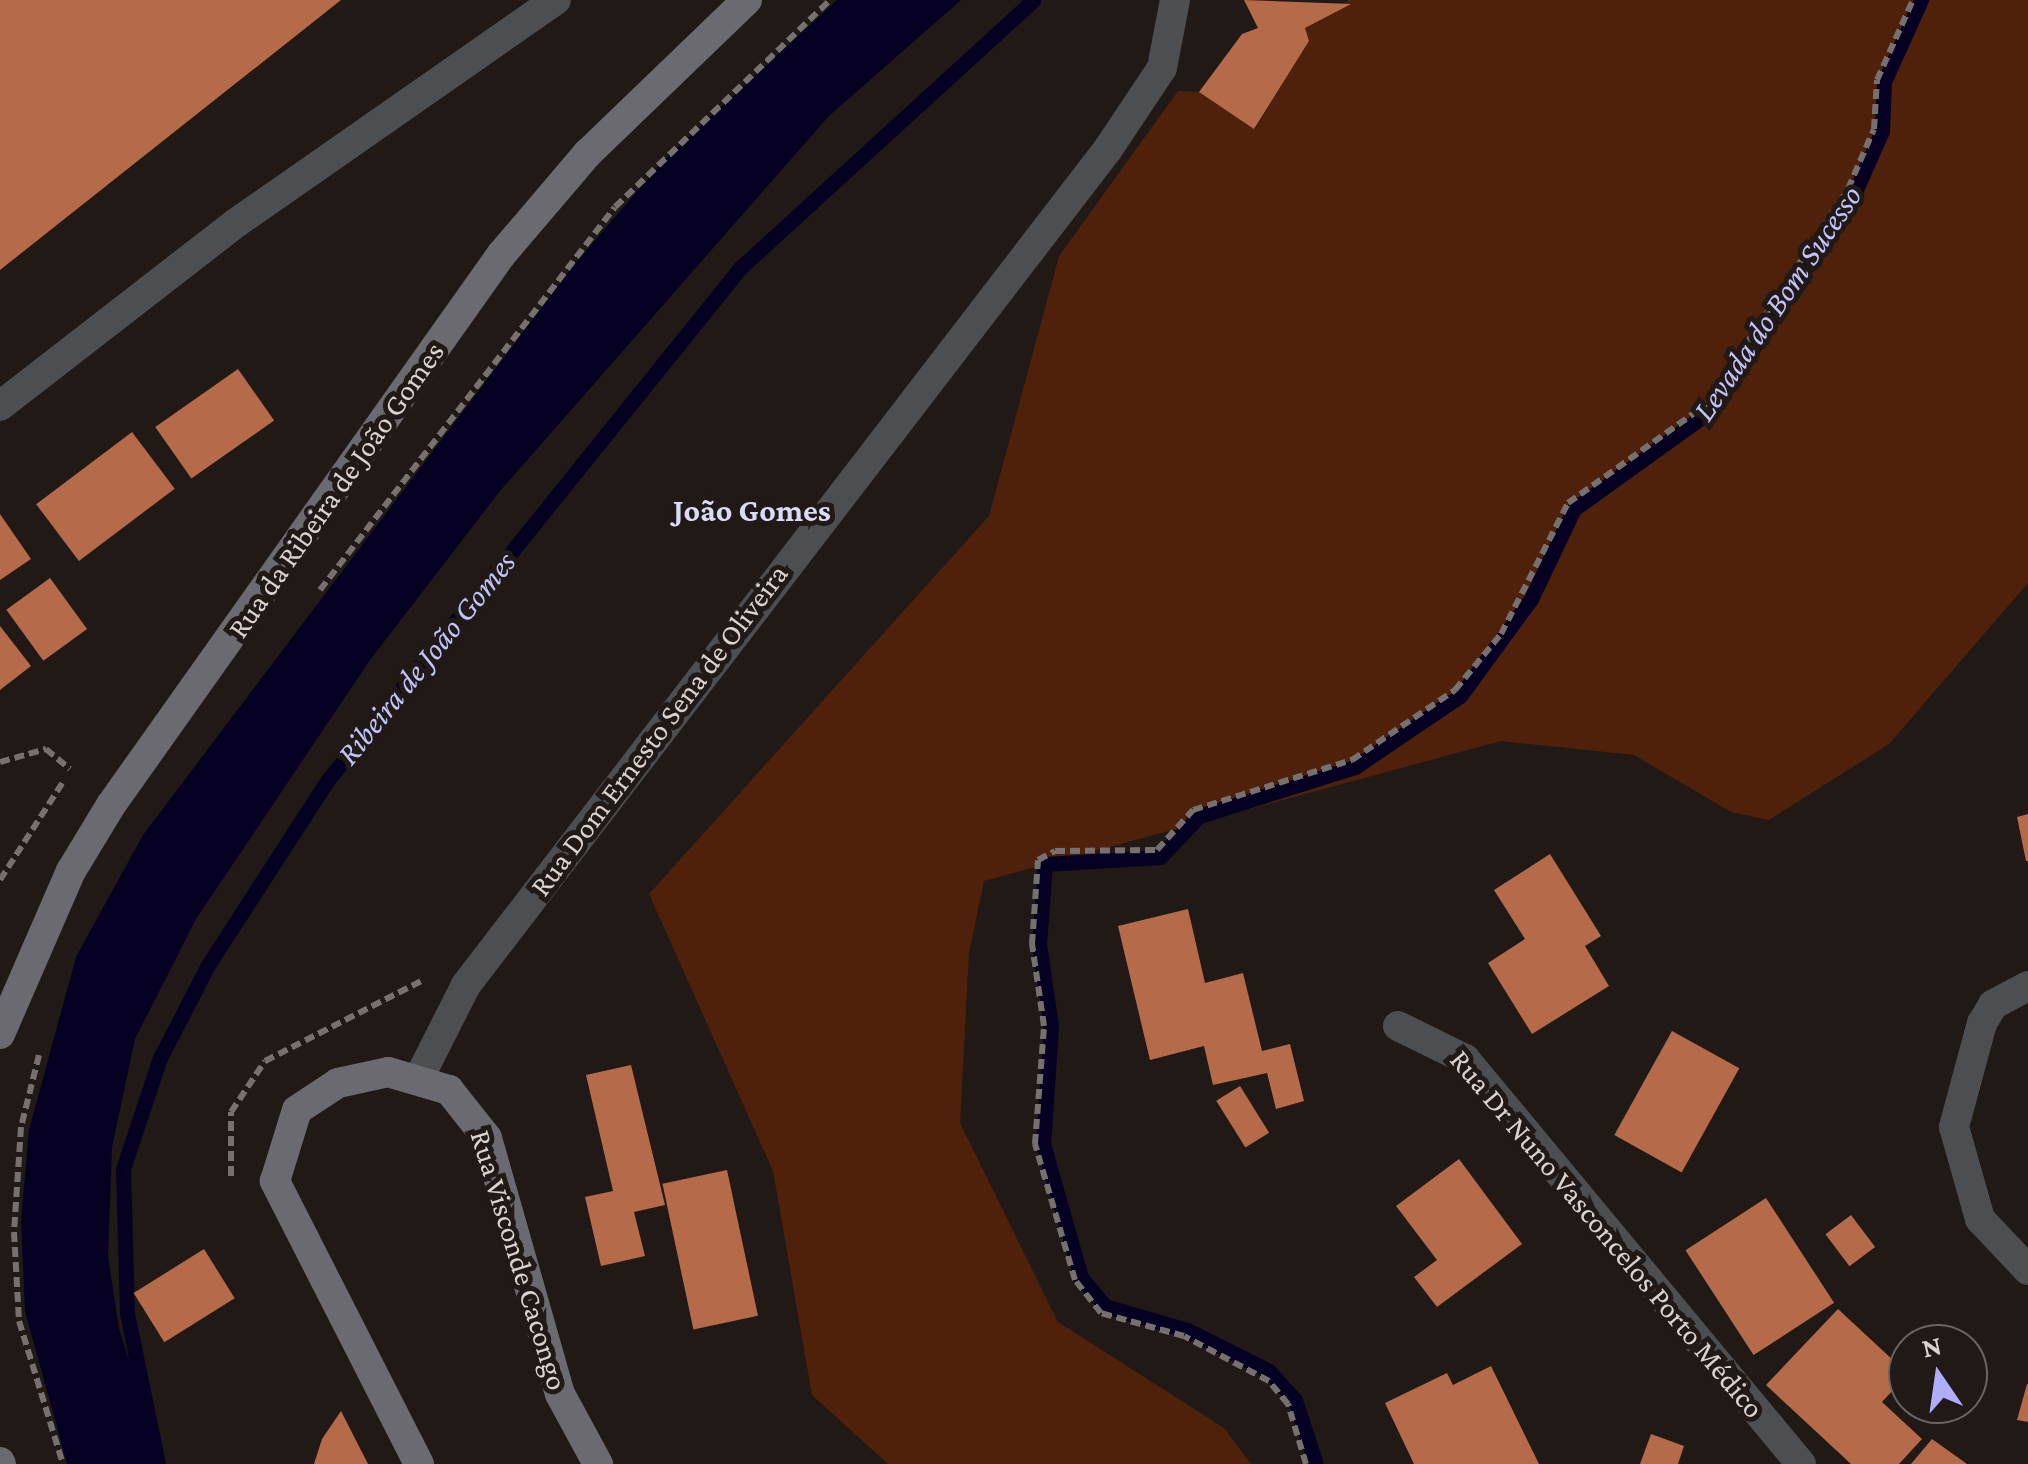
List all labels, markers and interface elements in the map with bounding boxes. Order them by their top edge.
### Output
water label: Levada do Bom Sucesso [1684,178,1870,428]
street label: Rua da Ribeira de João Gomes [220,335,452,645]
district label: João Gomes [673,491,831,529]
water label: Ribeira de João Gomes [328,544,524,772]
street label: Rua Dom Ernesto Sena de Oliveira [522,557,796,903]
street label: Rua Dr Nuno Vasconcelos Porto Médico [1442,1043,1772,1425]
street label: Rua Visconde Cacongo [462,1126,576,1394]
north arrow [1888,1324,1988,1424]
text: N [1919,1329,1944,1363]

